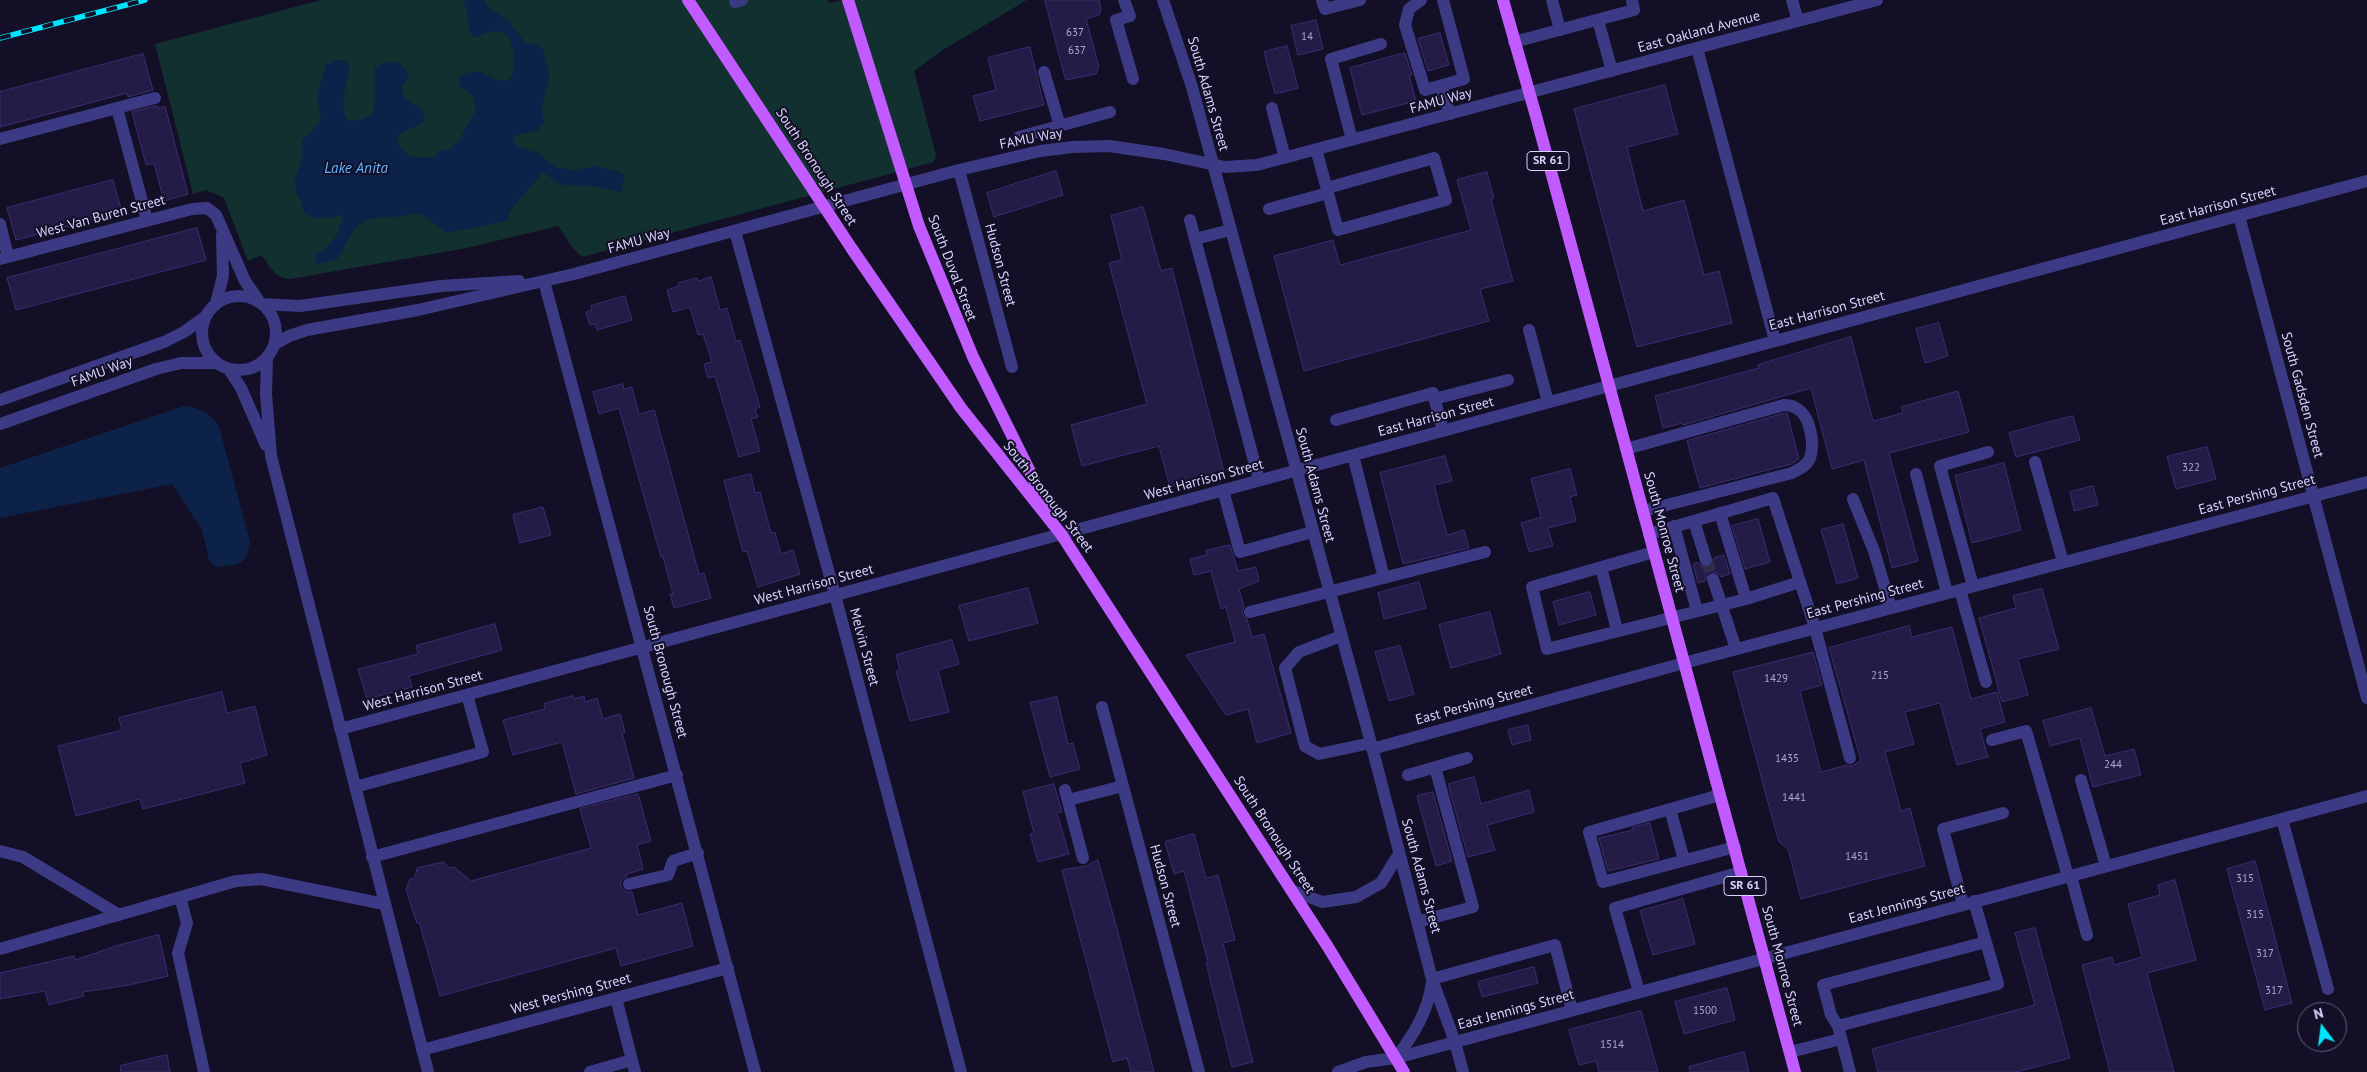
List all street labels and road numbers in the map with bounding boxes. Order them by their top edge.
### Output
street label: East Oakland Avenue [1636,8,1762,56]
street label: South Adams Street [1184,35,1232,153]
street label: FAMU Way [1408,85,1474,117]
street label: South Bronough Street [772,105,860,229]
street label: FAMU Way [998,125,1064,153]
road number: SR 61 [1527,152,1569,170]
street label: East Harrison Street [2158,182,2278,230]
street label: West Van Buren Street [35,192,167,242]
street label: South Duval Street [924,212,980,324]
street label: Hudson Street [981,222,1019,308]
street label: FAMU Way [606,225,672,257]
street label: East Harrison Street [1767,287,1887,335]
street label: South Gadsden Street [2277,330,2327,460]
street label: FAMU Way [69,353,135,391]
street label: East Harrison Street [1376,393,1496,441]
street label: South Adams Street [1292,426,1338,544]
street label: South Bronough Street [999,438,1097,556]
street label: West Harrison Street [1143,456,1265,504]
street label: South Monroe Street [1640,470,1688,594]
street label: East Pershing Street [2197,471,2317,519]
street label: West Harrison Street [753,561,875,609]
street label: East Pershing Street [1805,575,1925,623]
street label: South Bronough Street [639,604,691,740]
street label: Melvin Street [846,606,882,688]
street label: West Harrison Street [362,667,484,715]
street label: East Pershing Street [1414,681,1534,729]
street label: South Bronough Street [1230,773,1318,897]
street label: South Adams Street [1398,817,1444,935]
street label: Hudson Street [1146,843,1184,929]
road number: SR 61 [1724,876,1766,896]
street label: East Jennings Street [1847,880,1967,928]
street label: South Monroe Street [1758,904,1806,1028]
street label: West Pershing Street [509,970,633,1018]
street label: East Jennings Street [1456,986,1576,1034]

